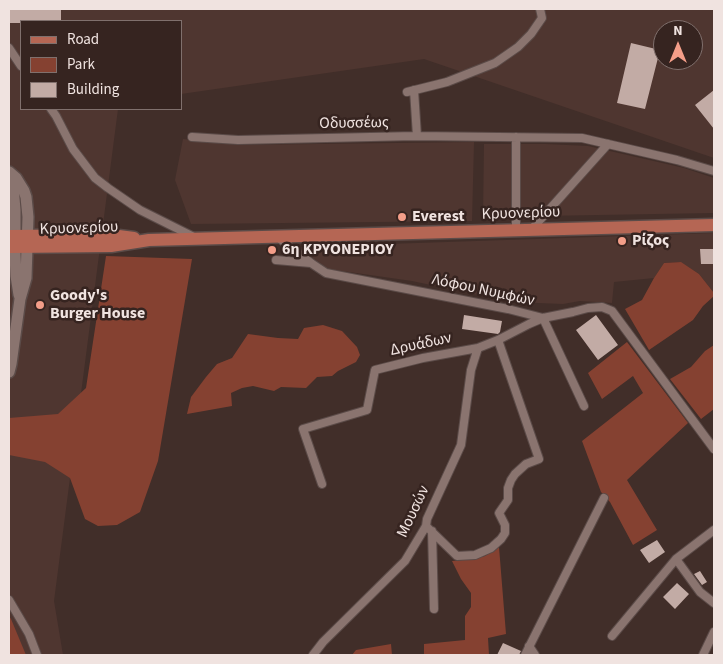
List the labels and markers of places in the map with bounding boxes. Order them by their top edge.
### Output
place label: Everest [412,207,465,227]
marker: Everest [396,211,408,223]
place label: Ρίζος [632,231,669,251]
marker: Ρίζος [616,235,628,247]
place label: 6η ΚΡΥΟΝΕΡΙΟΥ [282,240,394,260]
marker: 6η ΚΡΥΟΝΕΡΙΟΥ [266,244,278,256]
place label: Goody's Burger House [50,286,145,324]
marker: Goody's Burger House [34,299,46,311]

